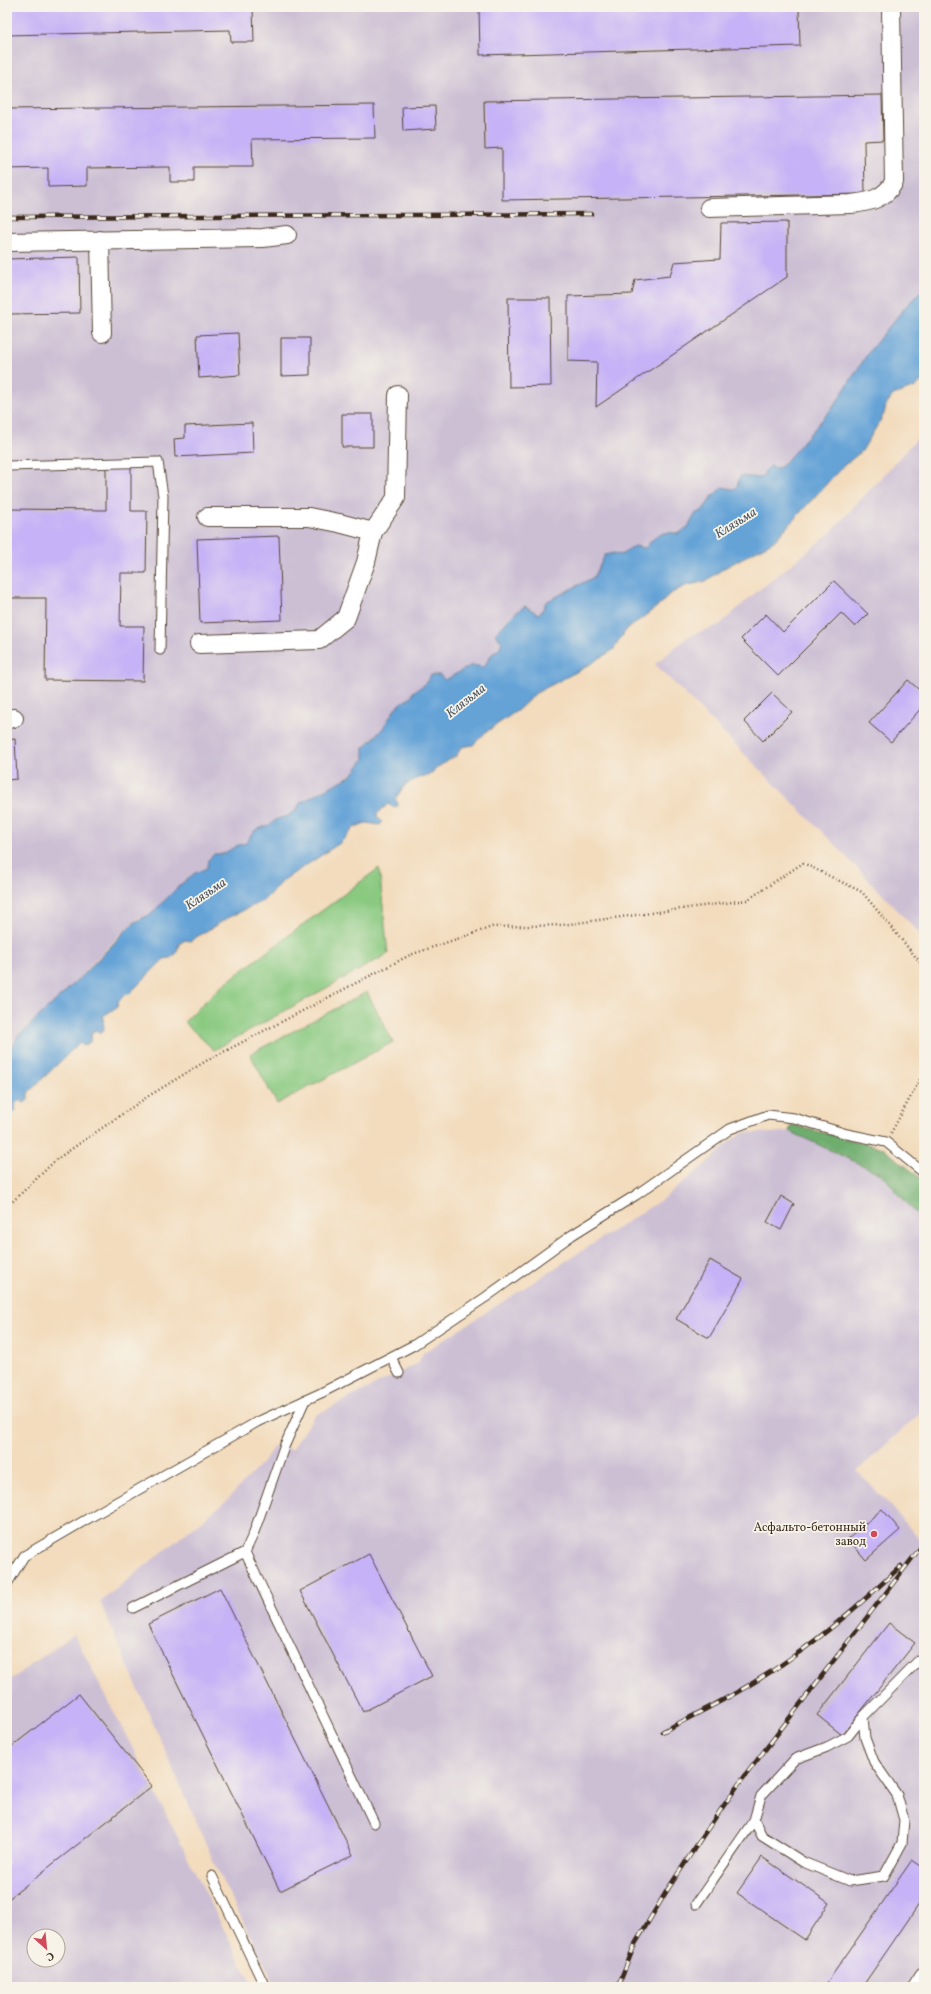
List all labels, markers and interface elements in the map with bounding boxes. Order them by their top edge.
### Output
water label: Клязьма [712,504,760,544]
water label: Клязьма [442,680,490,723]
water label: Клязьма [182,874,230,915]
place label: Асфальто-бетонный завод [754,1520,866,1550]
marker: Асфальто-бетонный завод [869,1529,879,1539]
north arrow [26,1928,66,1968]
text: С [43,1947,56,1964]

